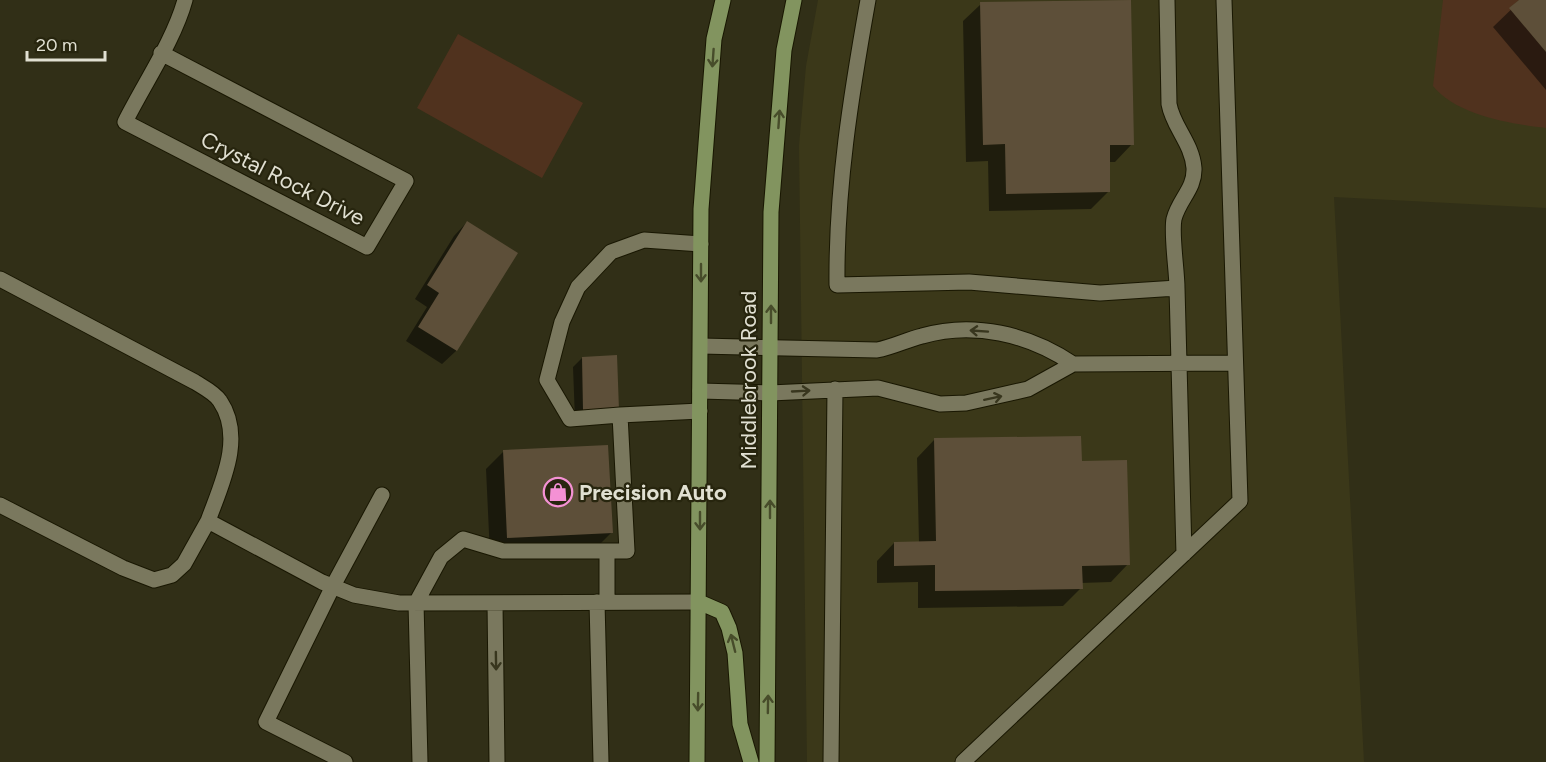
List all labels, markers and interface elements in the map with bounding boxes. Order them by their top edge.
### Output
scale bar [27,24,105,62]
text: 20 m [36,34,77,56]
one-way arrow [707,47,718,67]
one-way arrow [773,109,784,129]
street label: Crystal Rock Drive [196,125,369,231]
one-way arrow [695,263,707,283]
street label: Middlebrook Road [735,291,762,469]
one-way arrow [765,304,777,324]
one-way arrow [970,325,990,336]
one-way arrow [790,386,810,397]
one-way arrow [983,392,1002,403]
shop icon: Precision Auto [542,476,574,508]
place label: Precision Auto [579,479,727,506]
one-way arrow [764,499,776,519]
one-way arrow [694,511,706,531]
one-way arrow [726,633,738,652]
one-way arrow [490,651,502,671]
one-way arrow [692,692,704,712]
one-way arrow [762,694,774,714]

